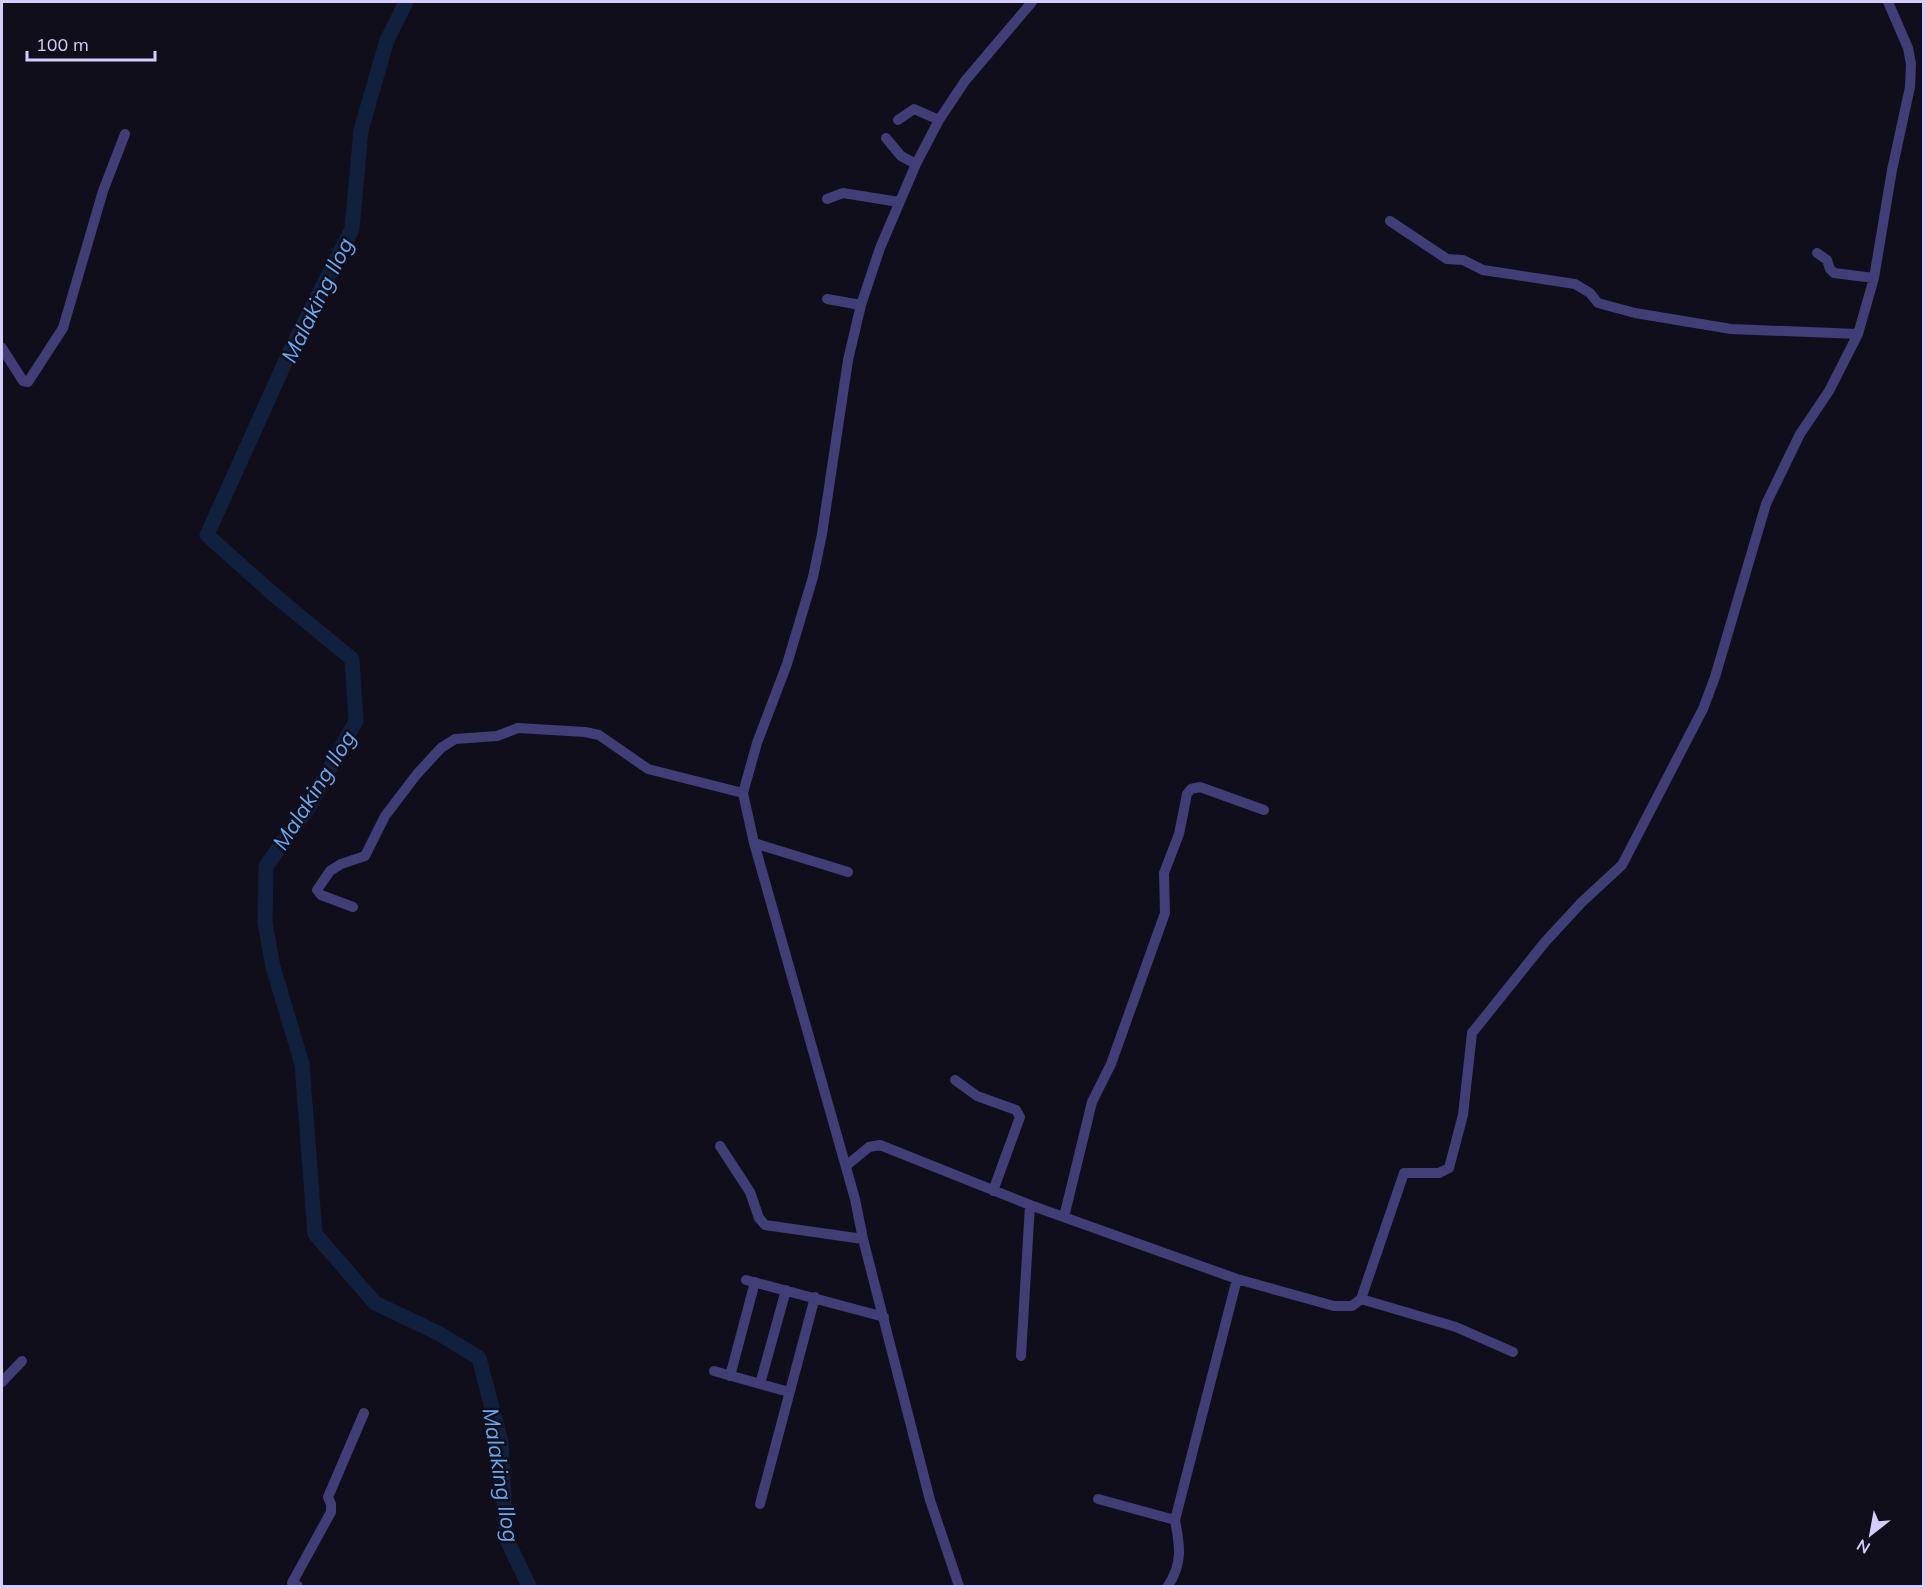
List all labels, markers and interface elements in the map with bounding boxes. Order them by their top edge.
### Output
scale bar [27,24,154,62]
text: 100 m [36,33,89,56]
water label: Malaking Ilog [275,233,359,367]
water label: Malaking Ilog [266,725,362,855]
water label: Malaking Ilog [477,1406,525,1544]
north arrow [1841,1504,1901,1564]
text: N [1853,1535,1874,1559]

